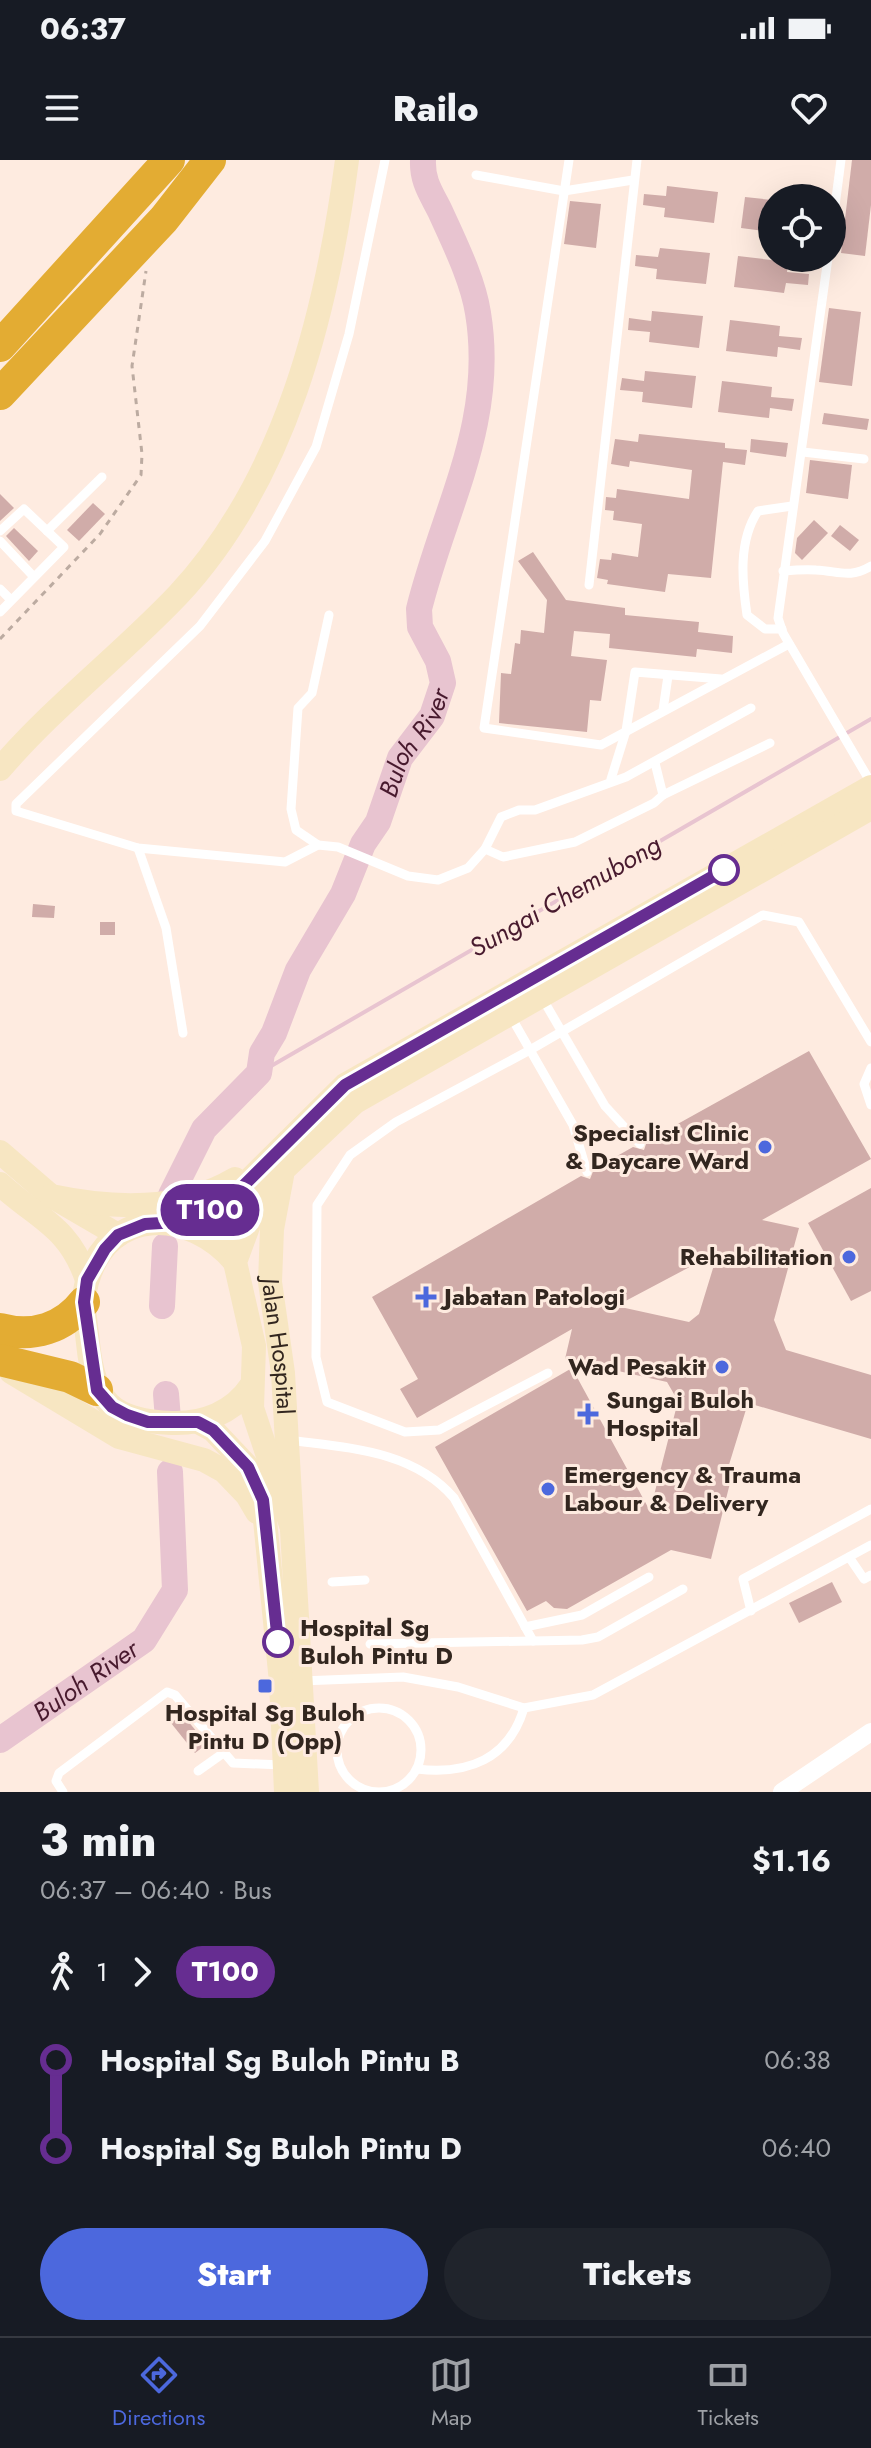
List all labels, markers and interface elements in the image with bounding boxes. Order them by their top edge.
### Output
text: 06:37 [40,7,126,50]
text: Railo [392,82,479,134]
icon: menu [40,86,84,130]
icon: heart [787,86,831,130]
map controls [758,184,846,272]
button: locate [758,184,846,272]
water label: Buloh River [369,682,459,802]
water label: Sungai Chemubong [462,826,668,966]
unlabelled marker [709,855,739,885]
place label: Specialist Clinic & Daycare Ward [565,1115,749,1178]
marker: Specialist Clinic & Daycare Ward [756,1138,774,1156]
line badge: T100 [154,1184,266,1236]
text: T100 [176,1189,244,1230]
place label: Rehabilitation [680,1239,833,1274]
marker: Rehabilitation [840,1248,858,1266]
street label: Jalan Hospital [253,1275,303,1415]
place label: Jabatan Patologi [440,1279,625,1314]
marker: Jabatan Patologi [415,1286,437,1308]
place label: Wad Pesakit [568,1349,706,1384]
marker: Wad Pesakit [713,1358,731,1376]
place label: Sungai Buloh Hospital [606,1382,754,1445]
marker: Sungai Buloh Hospital [577,1403,599,1425]
place label: Emergency & Trauma Labour & Delivery [564,1457,801,1520]
marker: Emergency & Trauma Labour & Delivery [539,1480,557,1498]
place label: Hospital Sg Buloh Pintu D [300,1610,453,1673]
marker: Hospital Sg Buloh Pintu D [263,1627,293,1657]
water label: Buloh River [25,1630,147,1731]
marker: Hospital Sg Buloh Pintu D (Opp) [256,1677,274,1695]
place label: Hospital Sg Buloh Pintu D (Opp) [165,1695,365,1758]
text: 3 min [40,1809,156,1873]
text: $1.16 [752,1839,831,1882]
text: 06:37 – 06:40 · Bus [40,1871,272,1909]
icon: walk [40,1950,84,1994]
icon: forward [120,1950,164,1994]
text: T100 [192,1951,259,1992]
text: 1 [96,1953,108,1991]
text: Hospital Sg Buloh Pintu B [100,2039,460,2082]
text: 06:38 [764,2041,831,2079]
text: Hospital Sg Buloh Pintu D [100,2127,462,2170]
text: 06:40 [762,2129,831,2167]
button: Start [40,2228,428,2320]
button: Tickets [444,2228,831,2320]
tab: Directions [112,2353,205,2433]
tab: Map [429,2353,473,2433]
tab: Tickets [698,2353,759,2433]

